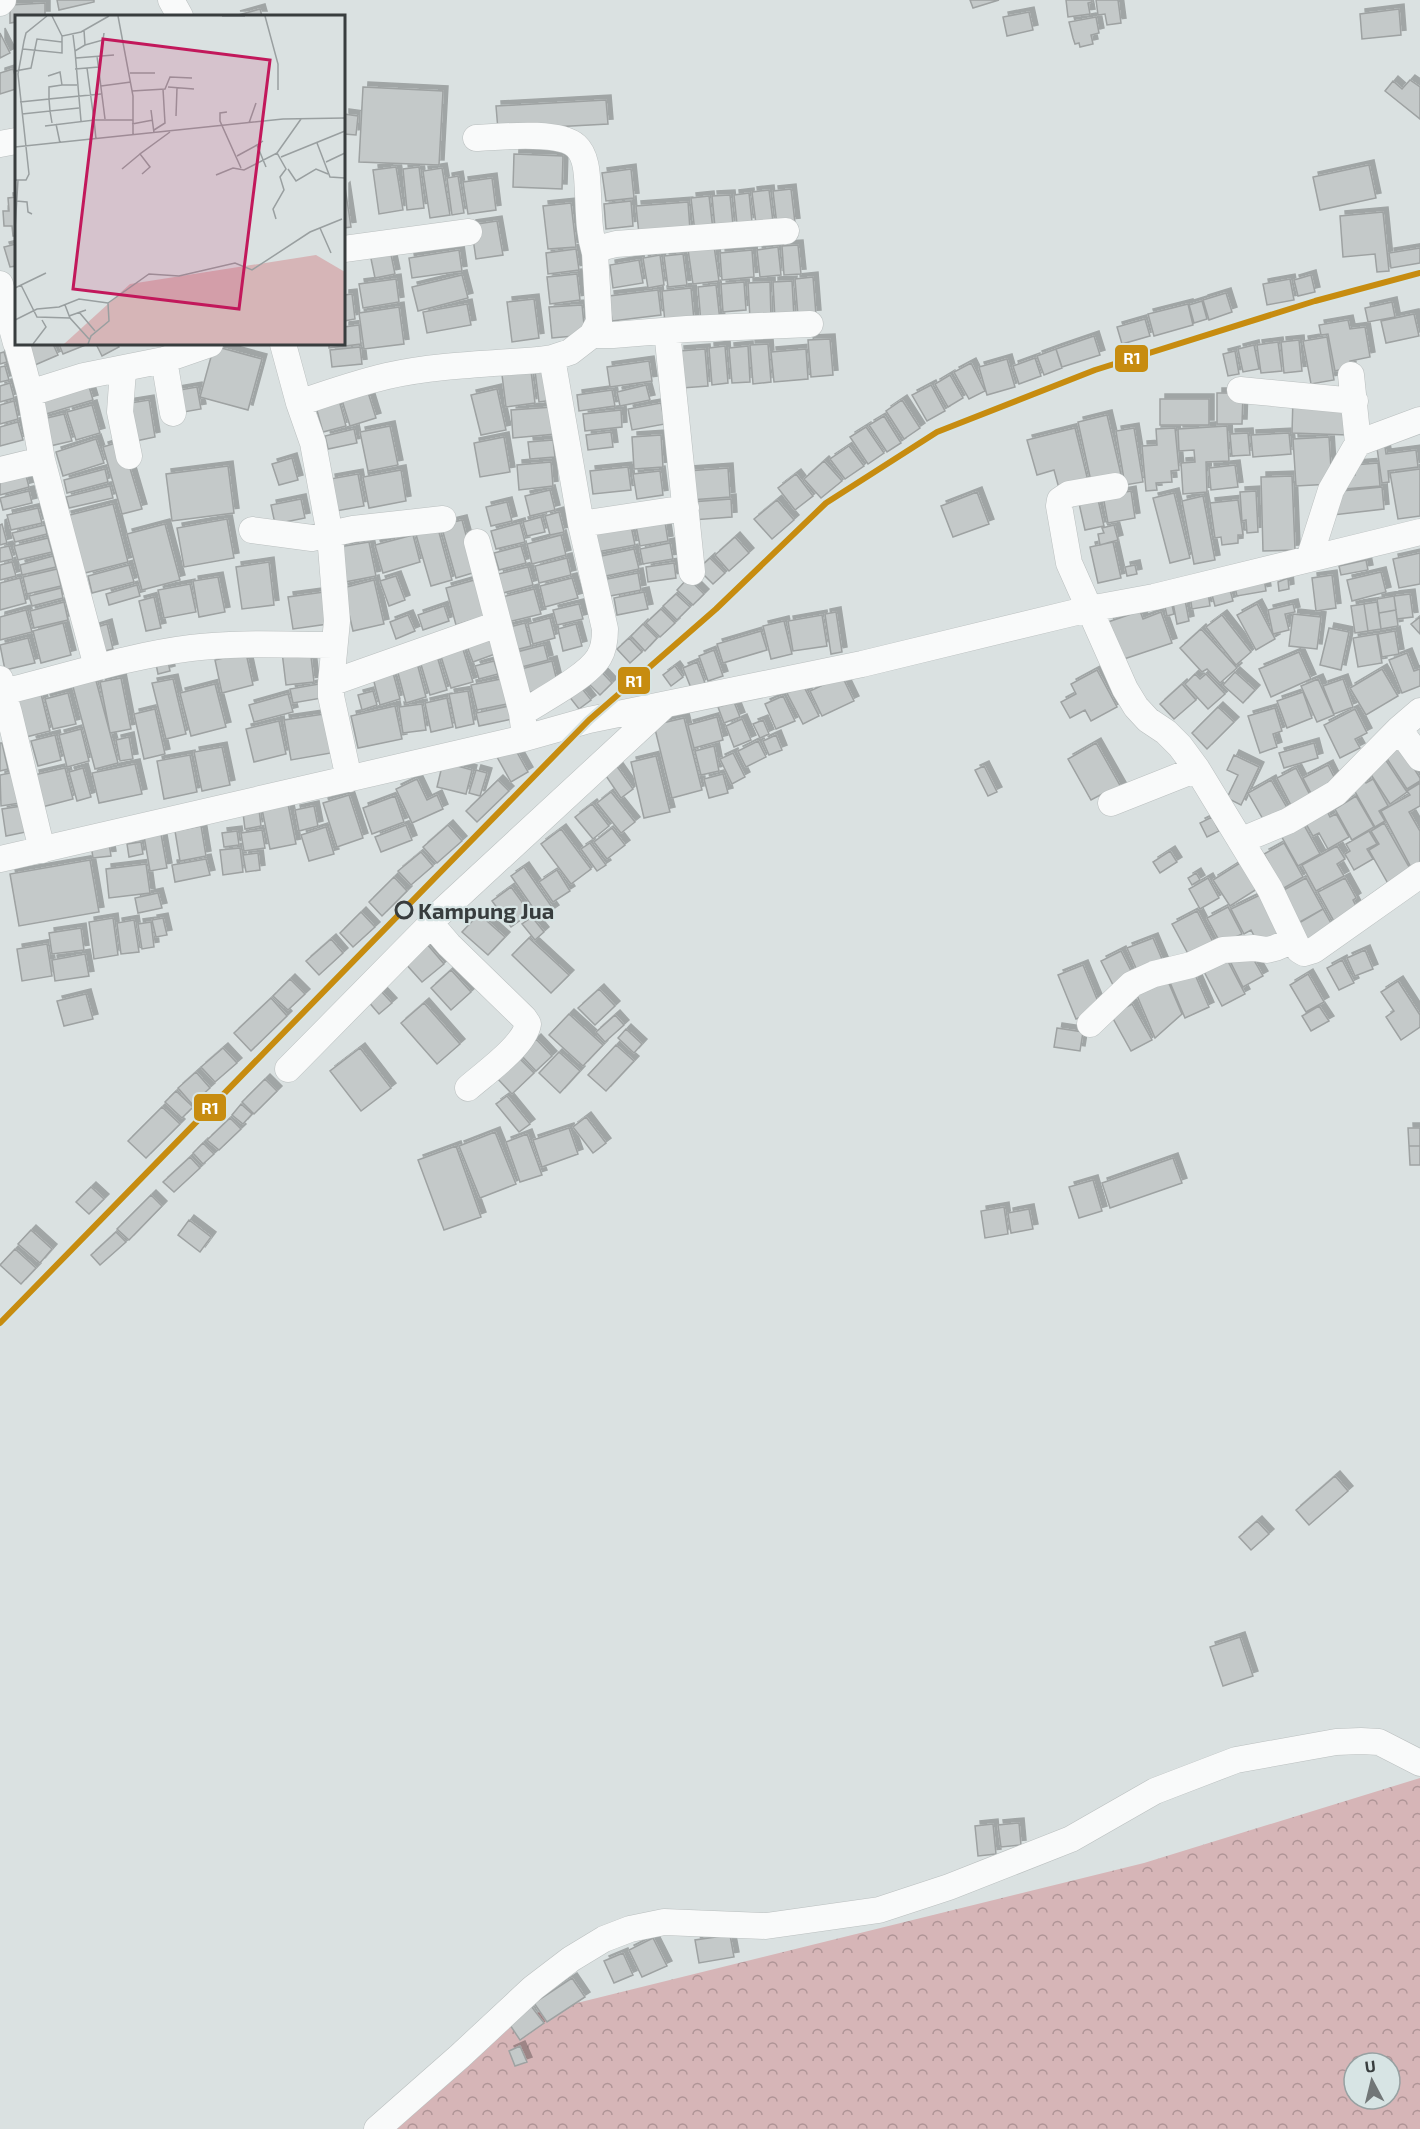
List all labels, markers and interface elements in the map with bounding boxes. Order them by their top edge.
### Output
inset map [15,15,345,345]
line badge: R1 [1114,344,1149,373]
text: R1 [1123,348,1141,367]
line badge: R1 [617,666,651,695]
text: R1 [625,671,643,690]
place label: Kampung Jua [418,897,554,923]
marker: Kampung Jua [395,901,413,919]
line badge: R1 [193,1093,227,1122]
text: R1 [201,1098,219,1117]
north arrow [1342,2051,1402,2111]
text: U [1364,2056,1377,2076]

